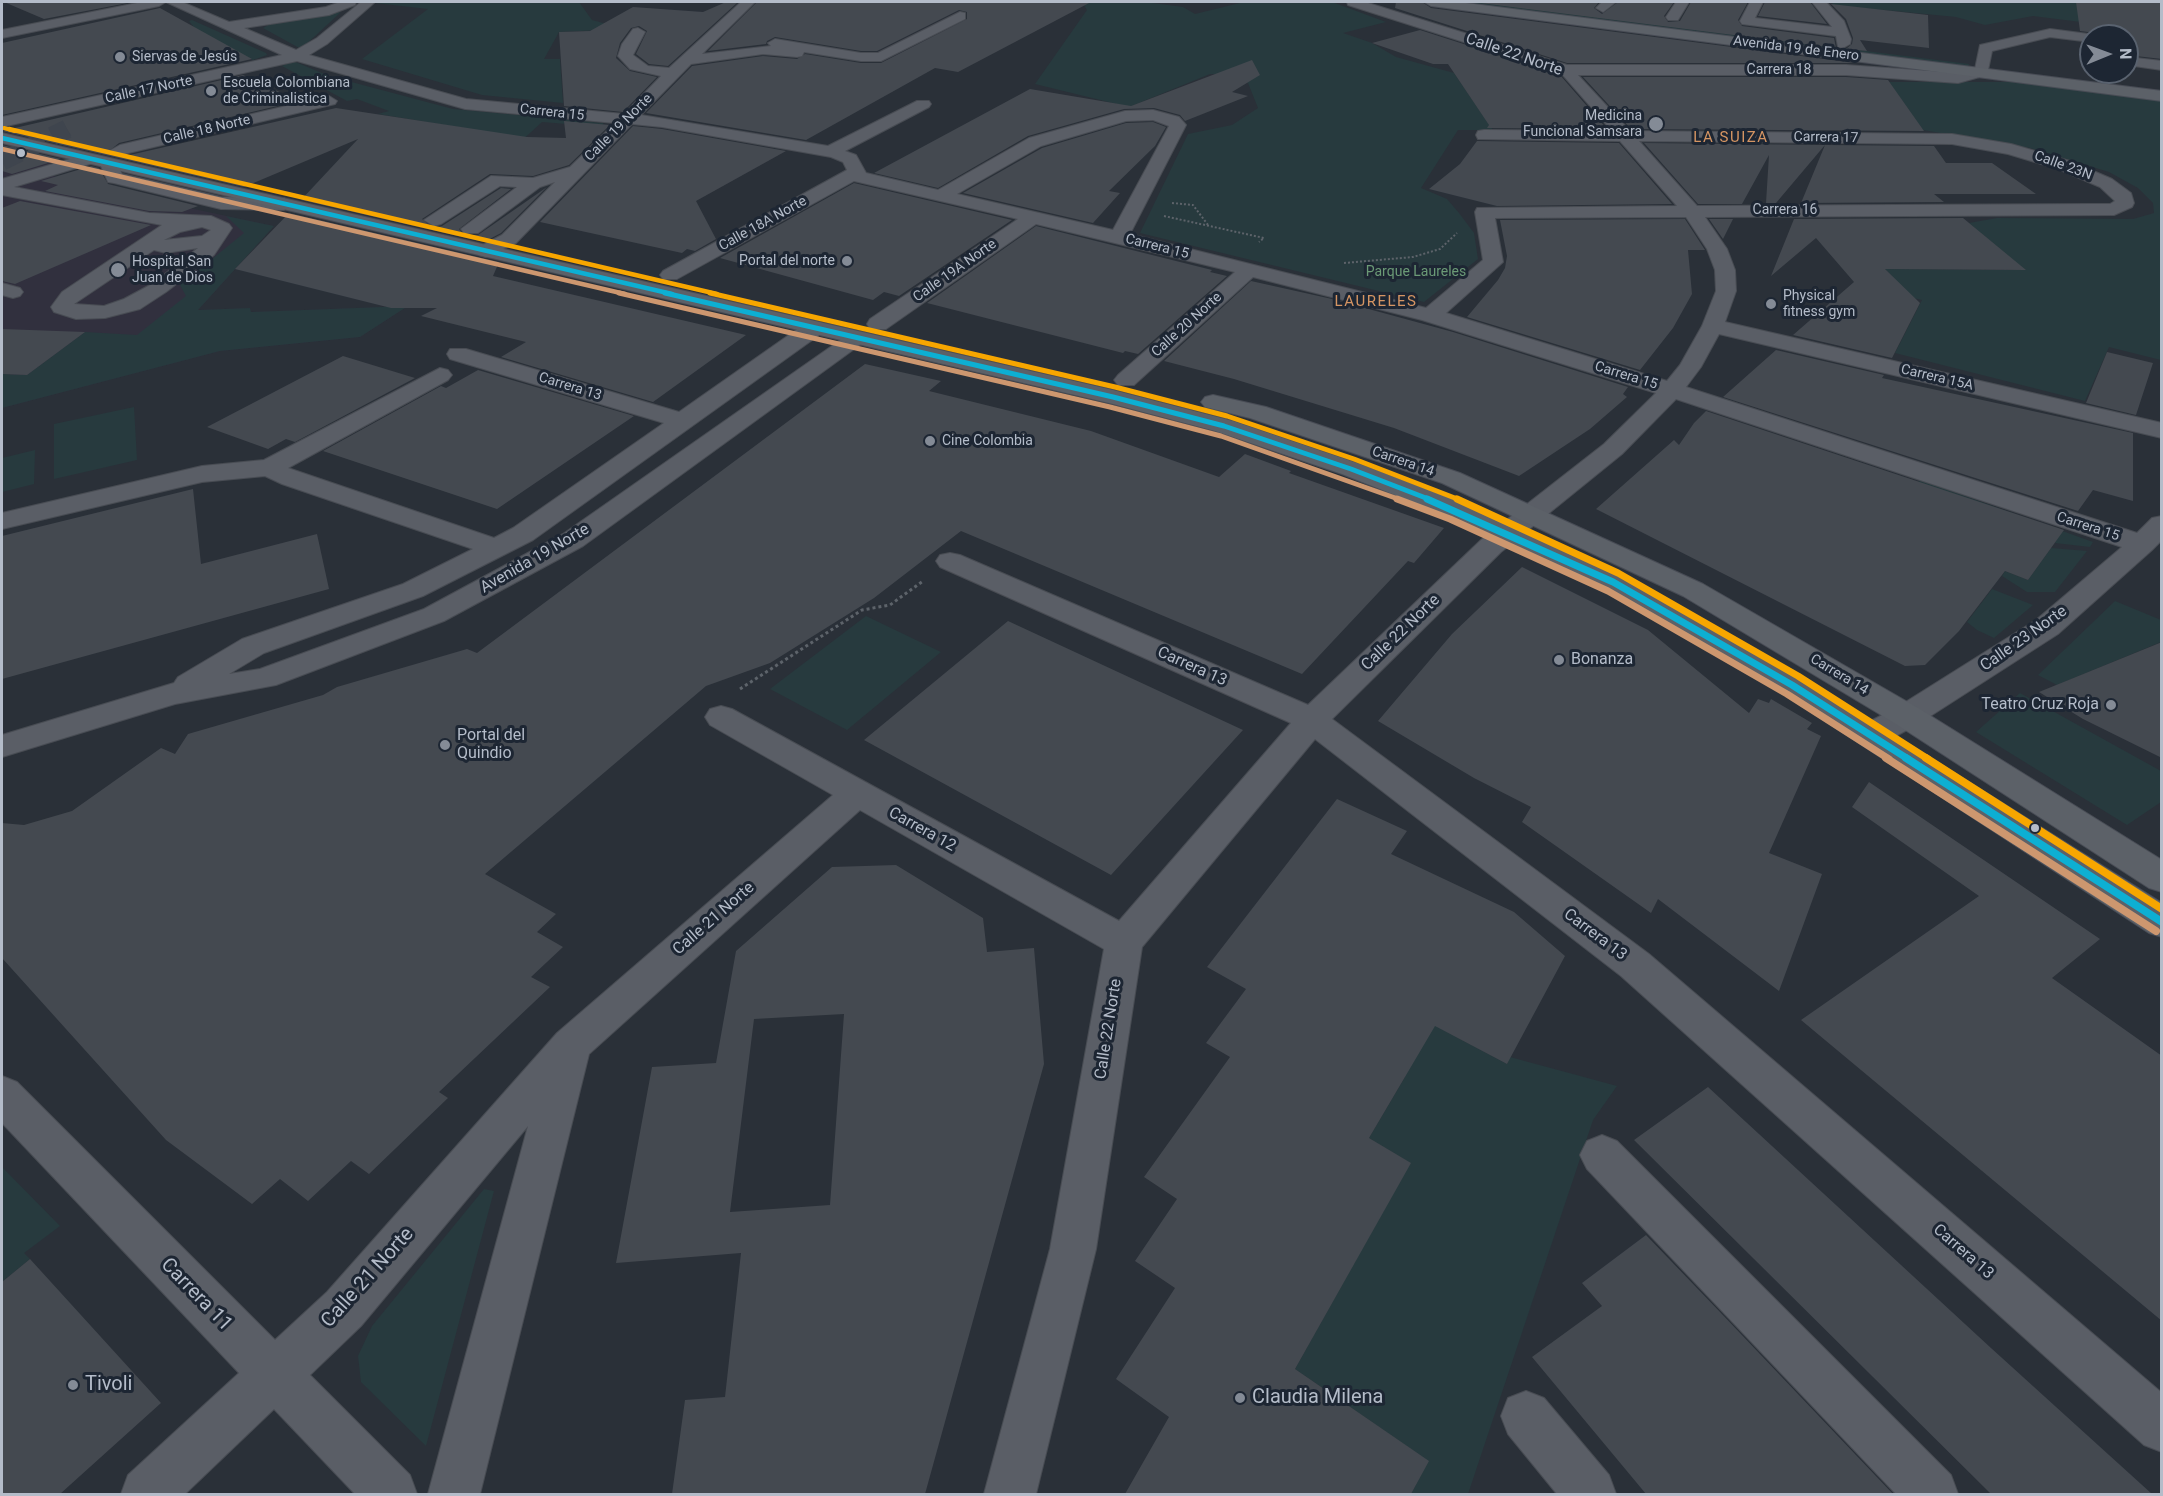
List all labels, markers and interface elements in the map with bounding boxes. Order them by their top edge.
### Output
north arrow [2079,24,2139,84]
street label: Calle 22 Norte [1463,29,1565,81]
street label: Avenida 19 de Enero [1732,33,1860,65]
text: N [2116,48,2135,60]
place label: Siervas de Jesús [132,49,237,65]
marker: Siervas de Jesús [113,50,127,64]
street label: Carrera 18 [1747,62,1811,78]
street label: Calle 17 Norte [104,73,194,107]
place label: Escuela Colombiana de Criminalistica [223,75,350,108]
marker: Escuela Colombiana de Criminalistica [204,84,218,98]
street label: Calle 19 Norte [582,91,656,165]
street label: Carrera 15 [519,101,585,125]
place label: Medicina Funcional Samsara [1523,108,1642,140]
street label: Calle 18 Norte [162,112,252,148]
marker: Medicina Funcional Samsara [1647,115,1665,133]
district label: LA SUIZA [1693,129,1769,147]
street label: Carrera 17 [1793,129,1859,147]
unlabelled marker [15,147,27,159]
street label: Calle 23N [2032,148,2094,184]
street label: Calle 18A Norte [716,193,810,255]
street label: Carrera 16 [1753,202,1817,218]
street label: Carrera 15 [1124,231,1190,263]
street label: Calle 19A Norte [910,236,1000,306]
place label: Portal del norte [739,253,835,269]
place label: Hospital San Juan de Dios [132,254,213,286]
marker: Portal del norte [840,254,854,268]
marker: Hospital San Juan de Dios [109,261,127,279]
park label: Parque Laureles [1366,264,1466,280]
place label: Physical fitness gym [1783,288,1855,320]
street label: Calle 20 Norte [1148,289,1226,361]
district label: LAURELES [1335,293,1417,311]
marker: Physical fitness gym [1764,297,1778,311]
street label: Carrera 15 [1593,358,1659,394]
street label: Carrera 15A [1899,361,1975,395]
street label: Carrera 13 [537,369,603,405]
place label: Cine Colombia [942,433,1033,449]
marker: Cine Colombia [923,434,937,448]
street label: Carrera 14 [1370,444,1436,480]
street label: Carrera 15 [2055,509,2121,545]
street label: Avenida 19 Norte [477,520,593,598]
street label: Calle 22 Norte [1358,591,1444,675]
street label: Calle 23 Norte [1977,602,2071,676]
street label: Carrera 13 [1154,643,1230,691]
place label: Bonanza [1571,650,1633,670]
street label: Carrera 14 [1807,651,1871,699]
marker: Bonanza [1552,653,1566,667]
place label: Teatro Cruz Roja [1981,695,2099,715]
marker: Teatro Cruz Roja [2104,698,2118,712]
place label: Portal del Quindio [457,726,525,764]
marker: Portal del Quindio [438,738,452,752]
street label: Carrera 12 [885,804,959,856]
unlabelled marker [2029,822,2041,834]
street label: Calle 21 Norte [669,879,759,959]
street label: Carrera 13 [1560,905,1630,965]
street label: Calle 22 Norte [1092,977,1126,1081]
street label: Carrera 13 [1929,1220,1997,1284]
street label: Calle 21 Norte [317,1223,419,1333]
street label: Carrera 11 [155,1253,237,1337]
place label: Tivoli [85,1373,132,1397]
marker: Tivoli [66,1378,80,1392]
place label: Claudia Milena [1252,1386,1383,1410]
marker: Claudia Milena [1233,1391,1247,1405]

